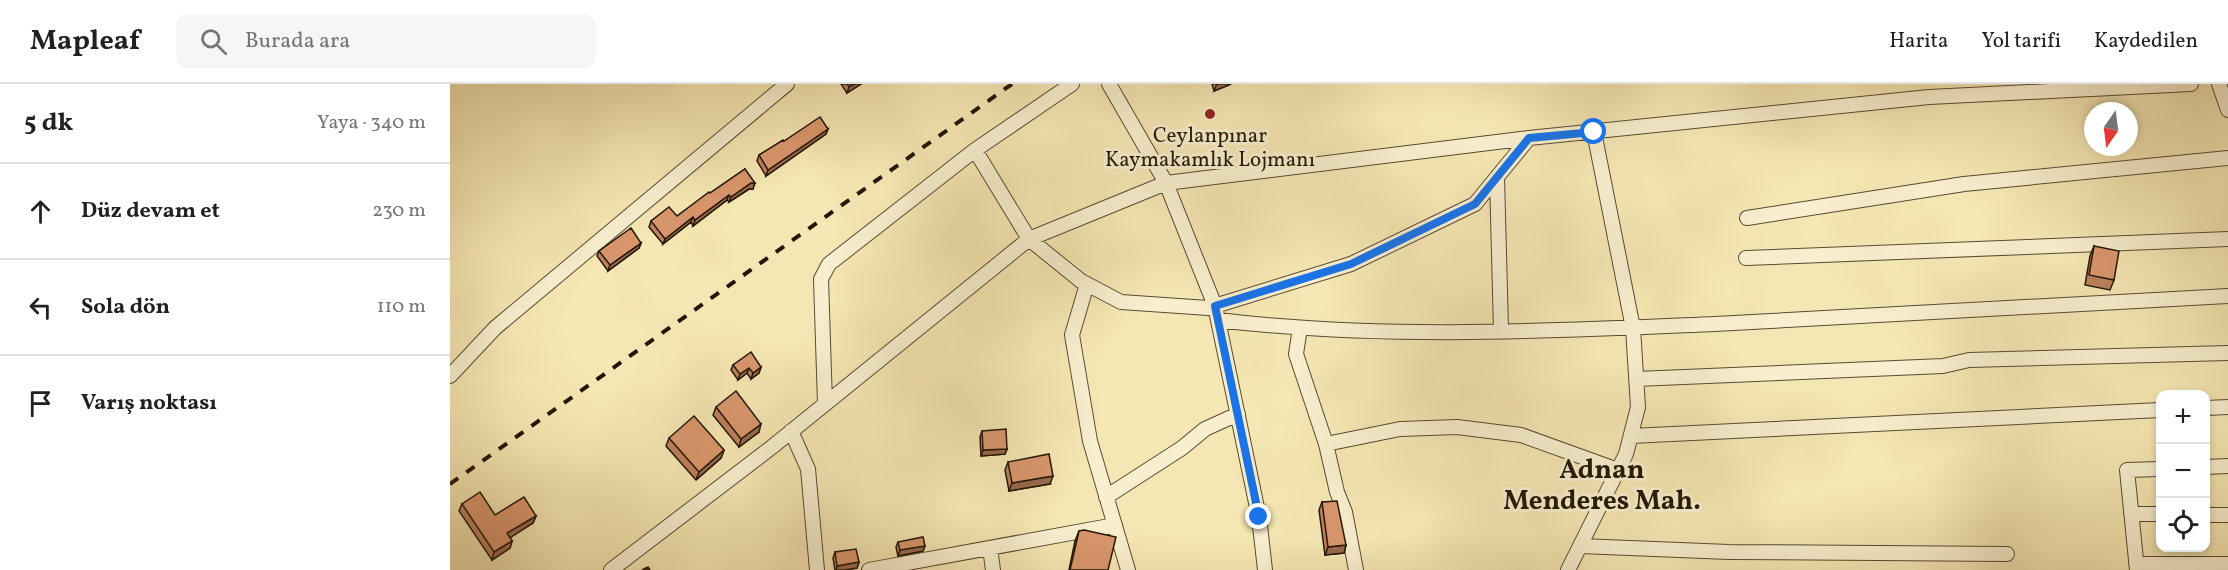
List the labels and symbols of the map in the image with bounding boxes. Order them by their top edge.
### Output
north arrow [2084,102,2138,156]
marker: Ceylanpınar Kaymakamlık Lojmanı [1203,107,1217,121]
route start [1580,118,1606,144]
place label: Ceylanpınar Kaymakamlık Lojmanı [1105,122,1315,175]
district label: Adnan Menderes Mah. [1503,452,1701,521]
route end [1245,503,1271,529]

